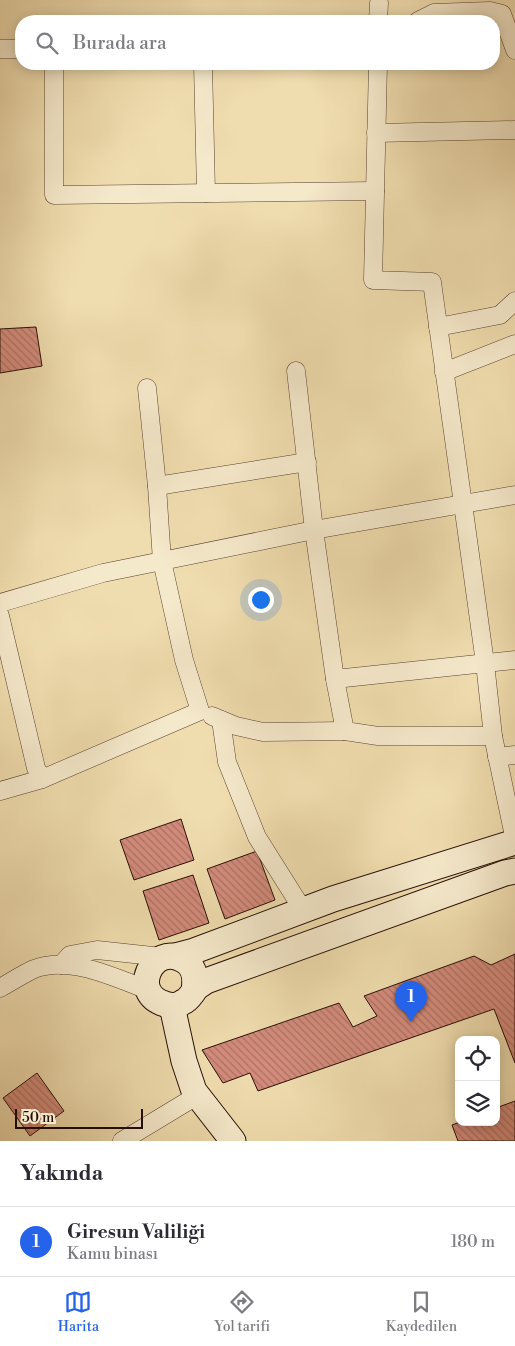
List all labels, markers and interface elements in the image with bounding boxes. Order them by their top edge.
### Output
search box [15,15,500,70]
icon: search [33,29,61,57]
text: Burada ara [73,31,167,55]
your location [248,587,274,613]
pin: 1 [395,981,427,1022]
map controls [455,1036,500,1126]
button: locate [455,1036,500,1081]
button: layers [455,1081,500,1126]
scale bar [15,1106,142,1129]
text: 50 m [22,1109,54,1127]
text: Yakında [20,1161,103,1187]
text: Giresun Valiliği [67,1220,205,1244]
text: 1 [32,1232,40,1252]
text: 180 m [451,1232,495,1252]
text: Kamu binası [67,1244,158,1264]
tab: Harita [58,1288,99,1336]
tab: Yol tarifi [215,1288,270,1336]
tab: Kaydedilen [386,1288,457,1336]

